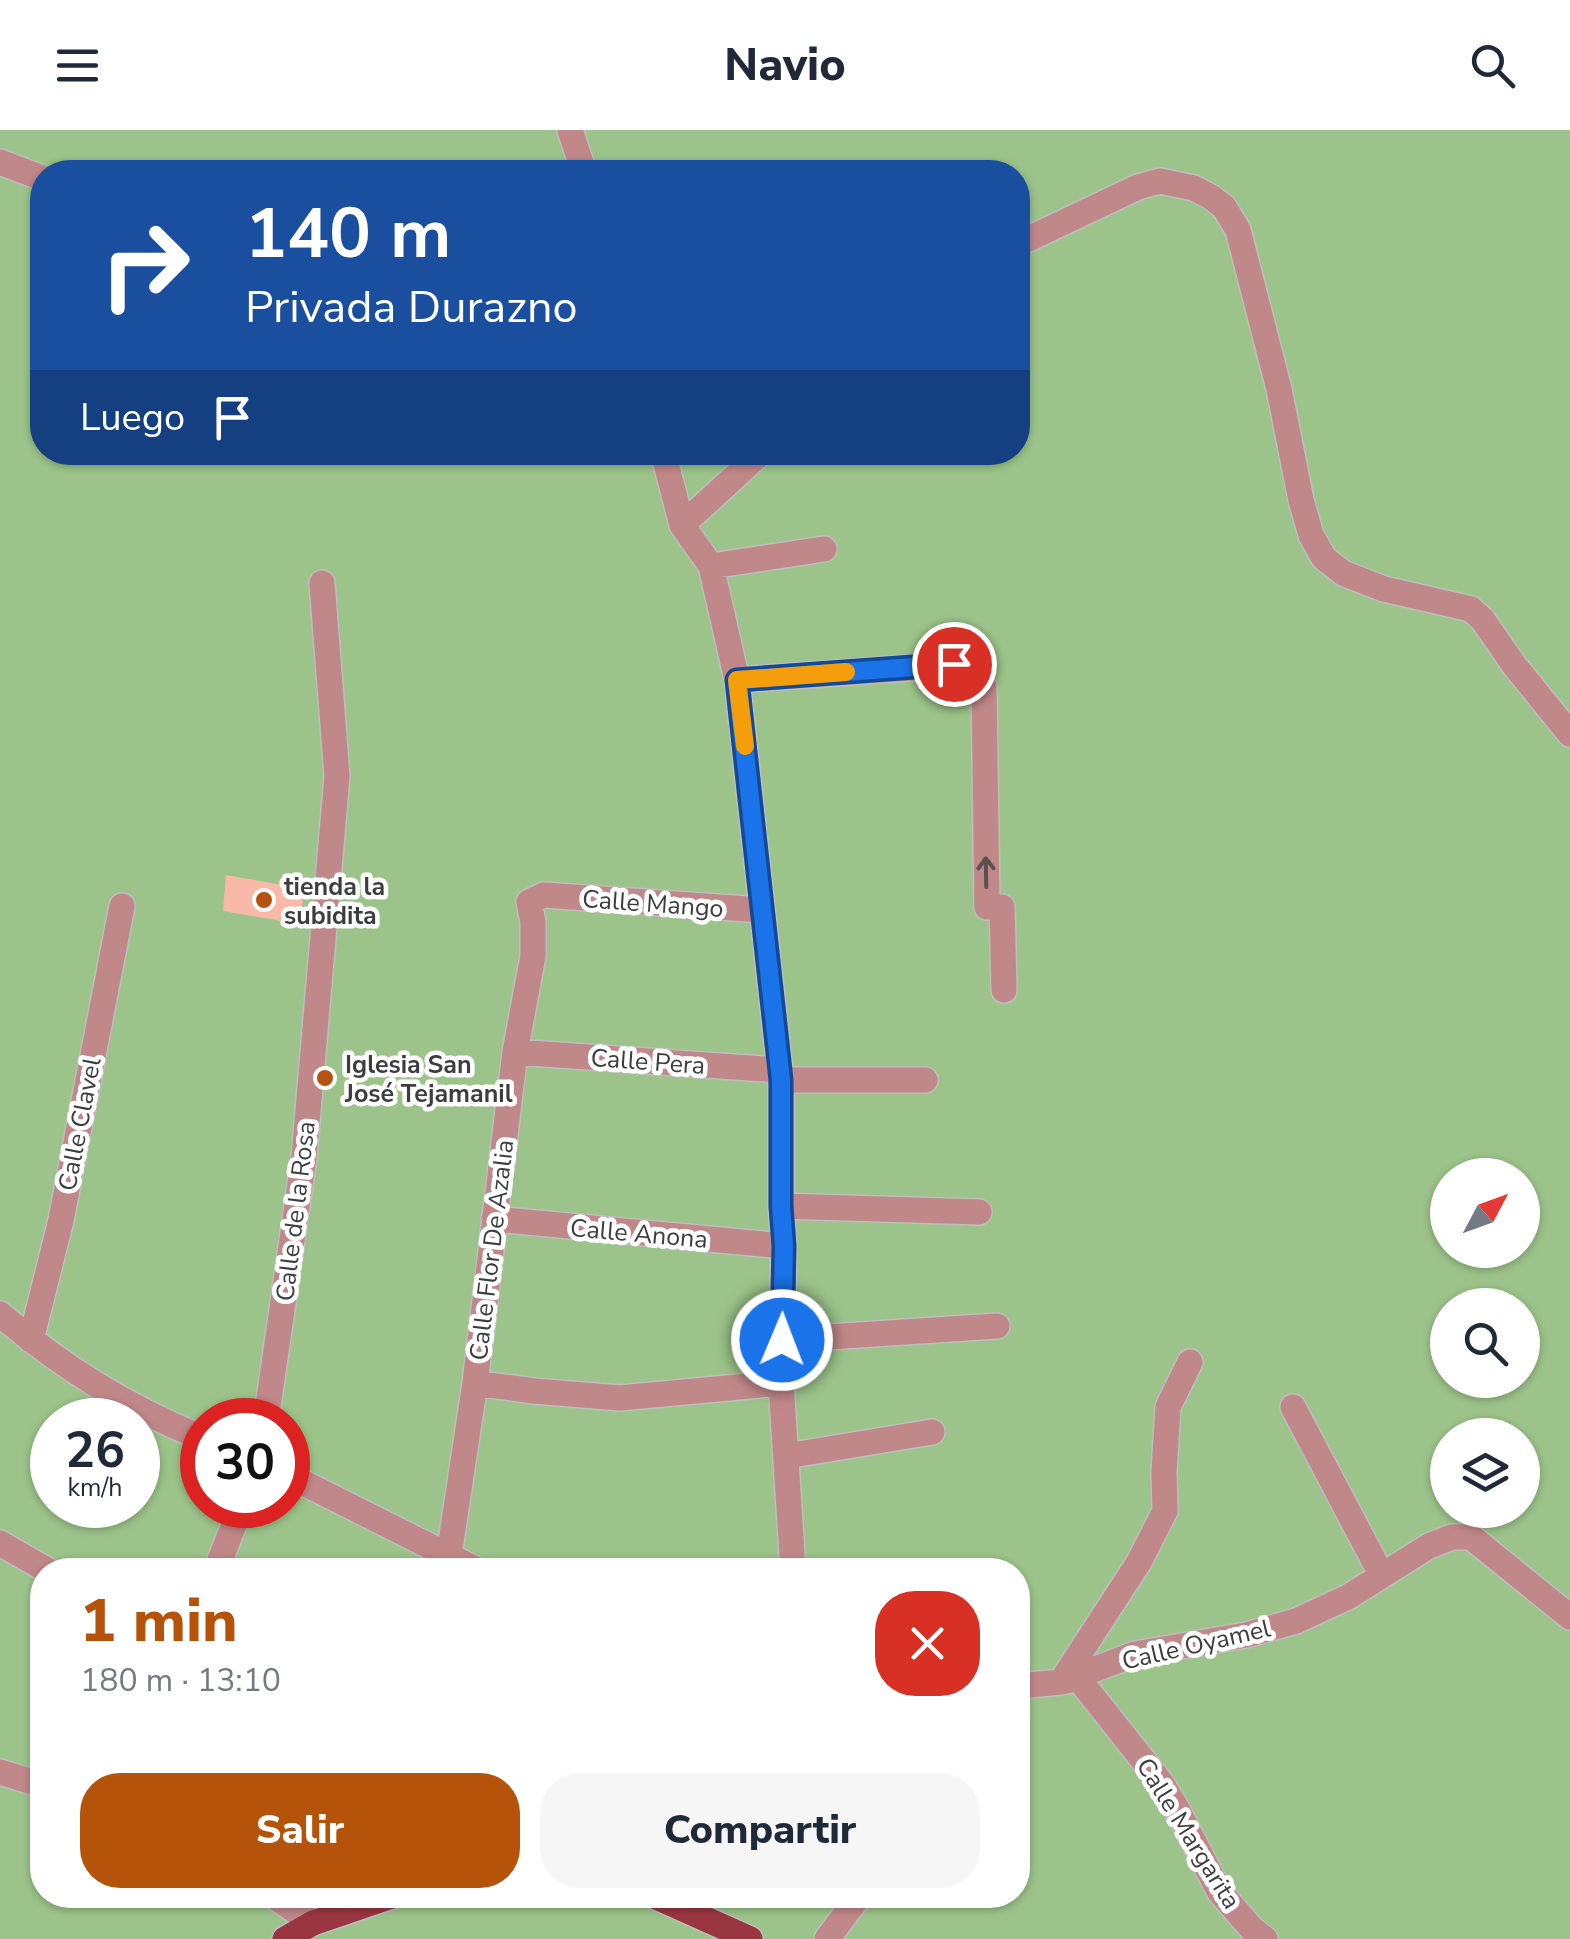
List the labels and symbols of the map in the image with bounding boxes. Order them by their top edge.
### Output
pin [912,622,997,707]
one-way arrow [976,857,996,890]
place label: tienda la subidita [284,870,385,933]
street label: Calle Mango [581,882,725,926]
marker: tienda la subidita [253,889,275,911]
street label: Calle Pera [590,1041,706,1083]
place label: Iglesia San José Tejamanil [344,1048,513,1111]
street label: Calle Clavel [50,1054,110,1194]
marker: Iglesia San José Tejamanil [314,1067,336,1089]
street label: Calle de la Rosa [268,1119,324,1303]
street label: Calle Flor De Azalia [462,1138,522,1362]
north arrow [1430,1158,1540,1268]
street label: Calle Anona [569,1211,709,1257]
position arrow [730,1288,834,1392]
speed limit sign: 30 [180,1398,310,1528]
street label: Calle Oyamel [1119,1611,1274,1679]
street label: Calle Margarita [1128,1752,1248,1916]

